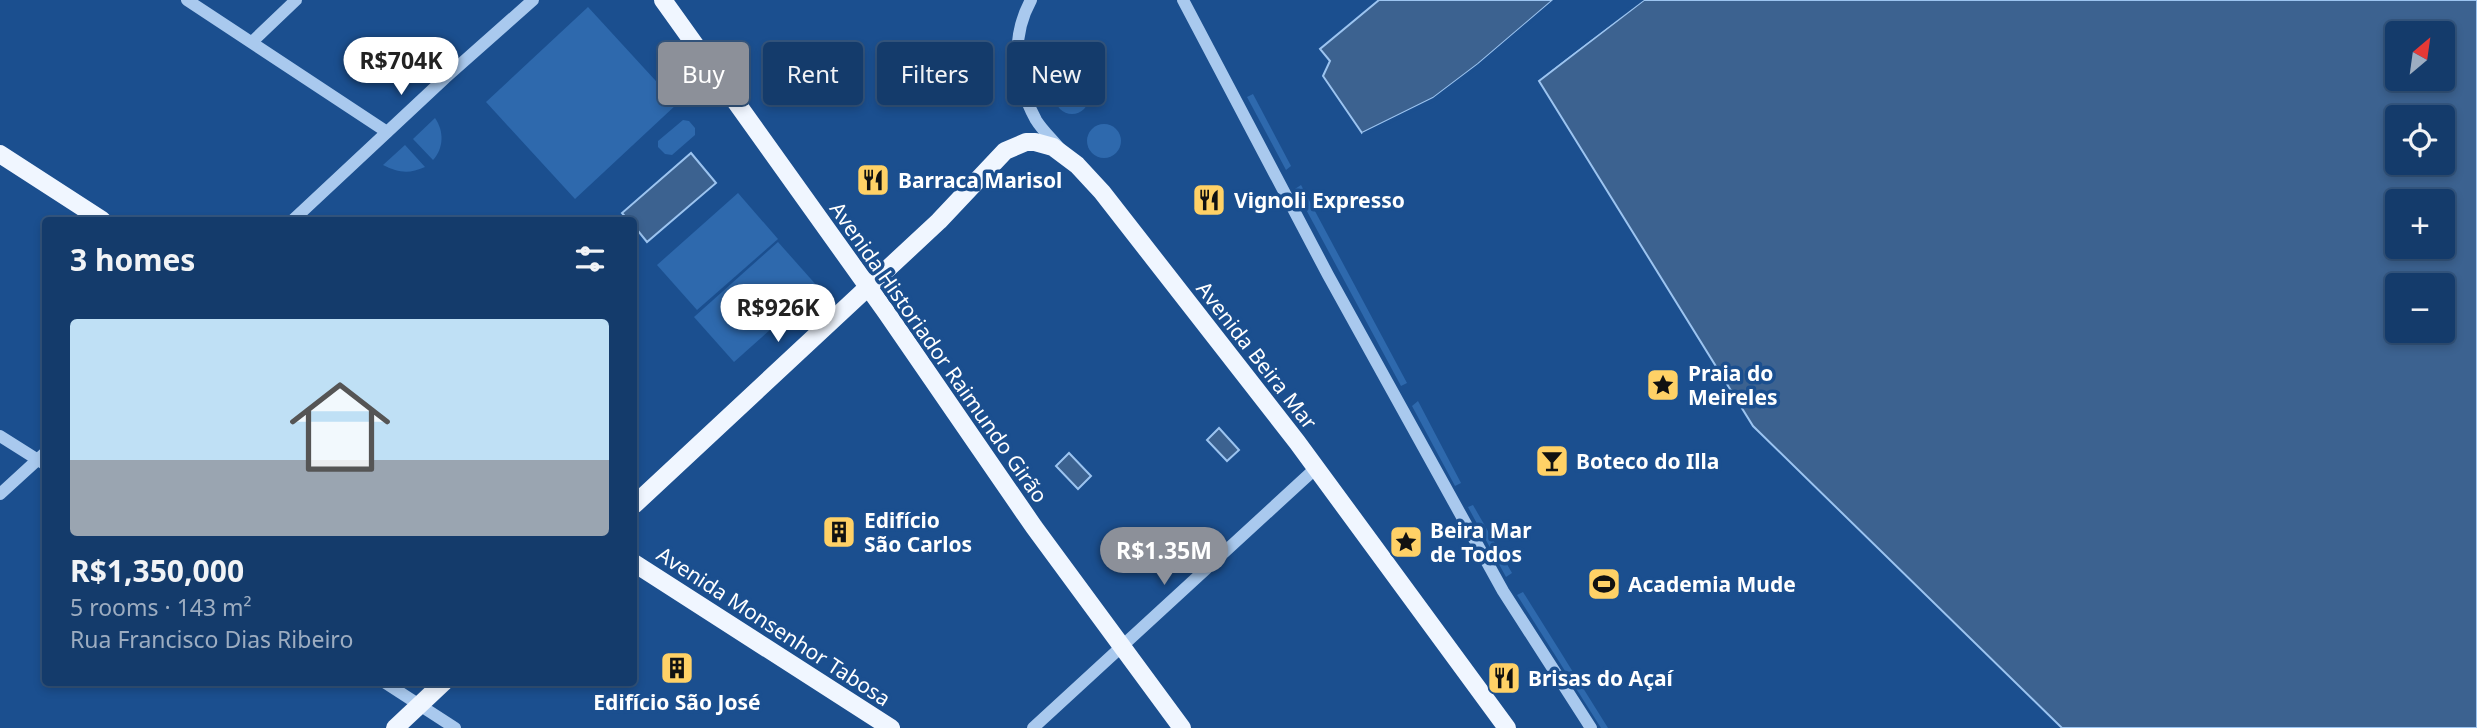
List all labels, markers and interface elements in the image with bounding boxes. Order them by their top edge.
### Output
north arrow [2385,21,2455,91]
map controls [2385,21,2455,343]
pin: R$704K [344,38,458,97]
chip: Buy [658,42,749,105]
chip: Rent [763,42,863,105]
chip: Filters [877,42,993,105]
chip: New [1007,42,1105,105]
text: R$704K [360,44,442,76]
button: locate [2385,105,2455,175]
restaurant icon: Barraca Marisol [854,161,892,199]
place label: Barraca Marisol [898,166,1062,194]
restaurant icon: Vignoli Expresso [1190,181,1228,219]
place label: Vignoli Expresso [1234,186,1405,214]
button: + [2385,189,2455,259]
street label: Avenida Historiador Raimundo Girão [824,196,1054,508]
text: 3 homes [70,239,195,280]
icon: filters [571,240,609,278]
button: − [2385,273,2455,343]
street label: Avenida Beira Mar [1190,275,1324,435]
pin: R$926K [721,284,835,344]
text: R$926K [737,291,819,323]
place label: Praia do Meireles [1688,359,1777,411]
icon: home [277,364,403,490]
place icon: Praia do Meireles [1644,366,1682,404]
bar icon: Boteco do Illa [1533,442,1571,480]
place label: Boteco do Illa [1576,447,1719,475]
place label: Edifício São Carlos [864,506,972,558]
building icon: Edifício São Carlos [820,513,858,551]
place label: Beira Mar de Todos [1430,516,1532,568]
place icon: Beira Mar de Todos [1387,523,1425,561]
pin: R$1.35M [1099,528,1229,587]
text: R$1.35M [1116,534,1212,566]
street label: Avenida Monsenhor Tabosa [652,540,896,712]
text: R$1,350,000 [70,550,244,591]
sports icon: Academia Mude [1585,565,1623,603]
place label: Academia Mude [1628,570,1796,598]
text: 5 rooms · 143 m² [70,591,252,623]
text: Rua Francisco Dias Ribeiro [70,623,353,655]
building icon: Edifício São José [658,649,696,687]
restaurant icon: Brisas do Açaí [1485,659,1523,697]
place label: Brisas do Açaí [1528,664,1675,692]
place label: Edifício São José [593,688,761,716]

